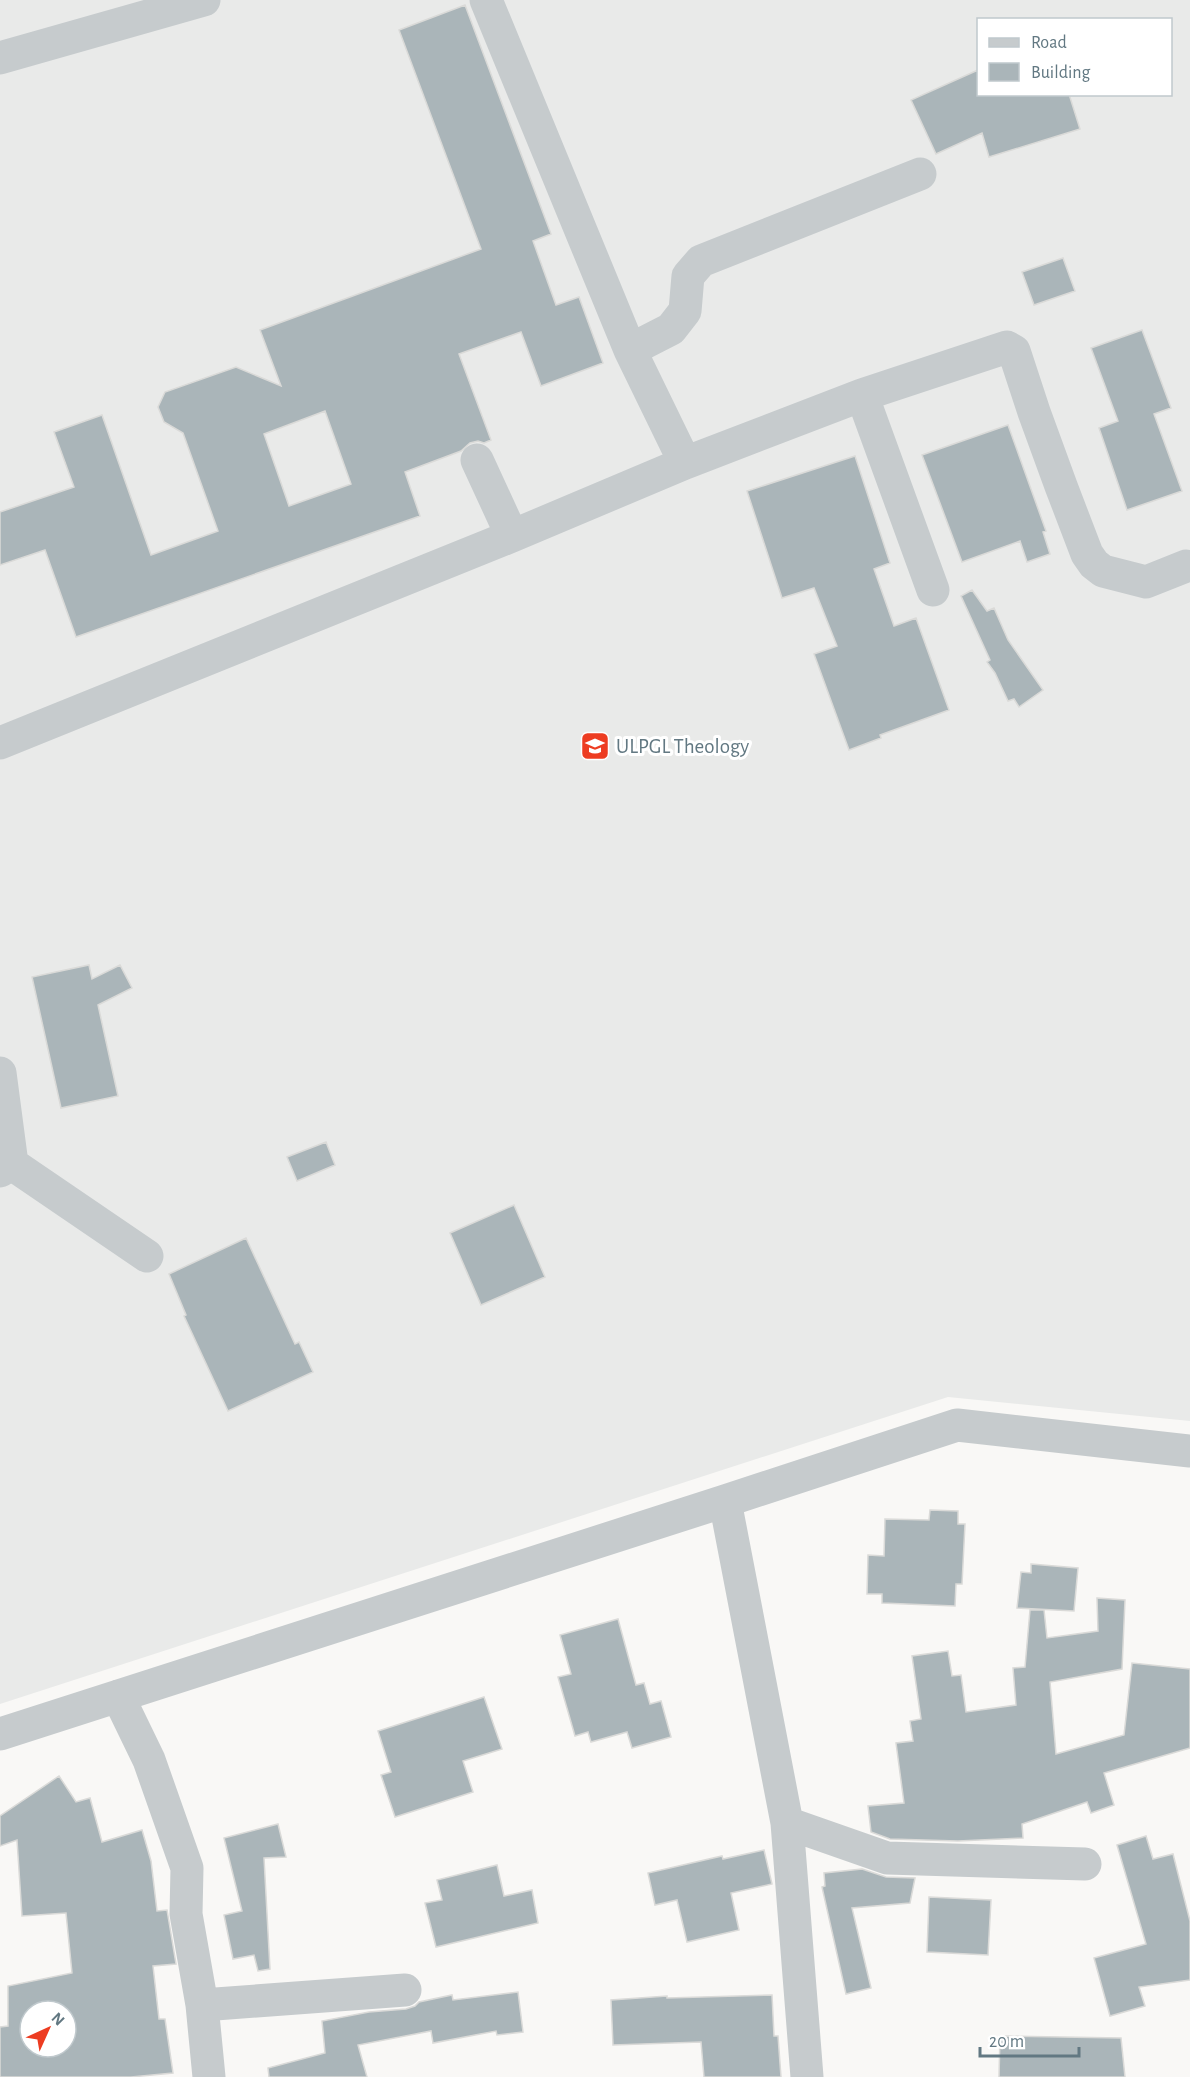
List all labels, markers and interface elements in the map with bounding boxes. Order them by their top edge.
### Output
legend [977,18,1172,96]
text: Road [1031,34,1067,52]
text: Building [1031,64,1091,82]
school or university icon: ULPGL Theology [579,730,611,762]
place label: ULPGL Theology [616,736,749,757]
north arrow [18,1999,78,2059]
text: N [48,2010,67,2029]
scale bar [980,2020,1079,2058]
text: 20 m [989,2033,1024,2051]

